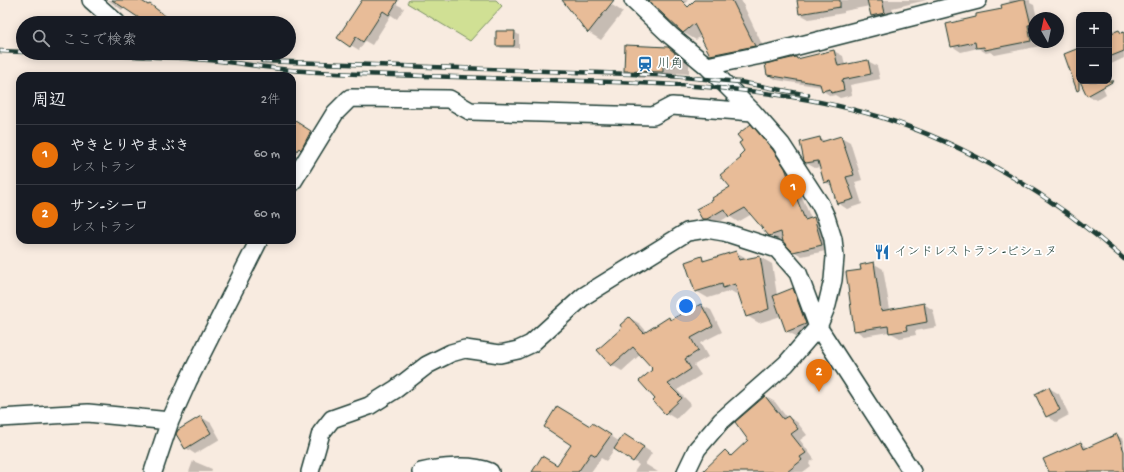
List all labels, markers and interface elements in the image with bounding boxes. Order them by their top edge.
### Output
north arrow [1028,12,1064,48]
map controls [1076,12,1112,84]
button: + [1076,12,1112,48]
search box [16,16,296,60]
icon: search [30,27,52,49]
text: ここで検索 [62,32,137,50]
button: − [1076,48,1112,84]
station icon: 川角 [636,55,654,73]
place label: 川角 [657,57,683,72]
text: 周辺 [32,92,66,112]
text: 2件 [261,93,280,108]
text: やきとりやまぶき [70,138,190,156]
text: 1 [42,147,48,162]
text: 60 m [254,147,280,162]
text: レストラン [70,161,136,176]
pin: 1 [780,174,806,207]
text: サン-シーロ [70,198,149,216]
text: 2 [42,207,48,222]
text: 60 m [254,207,280,222]
text: レストラン [70,221,136,236]
restaurant icon: インドレストラン -ビシュヌ [873,243,891,261]
place label: インドレストラン -ビシュヌ [894,245,1057,260]
your location [676,296,696,316]
pin: 2 [806,359,832,392]

